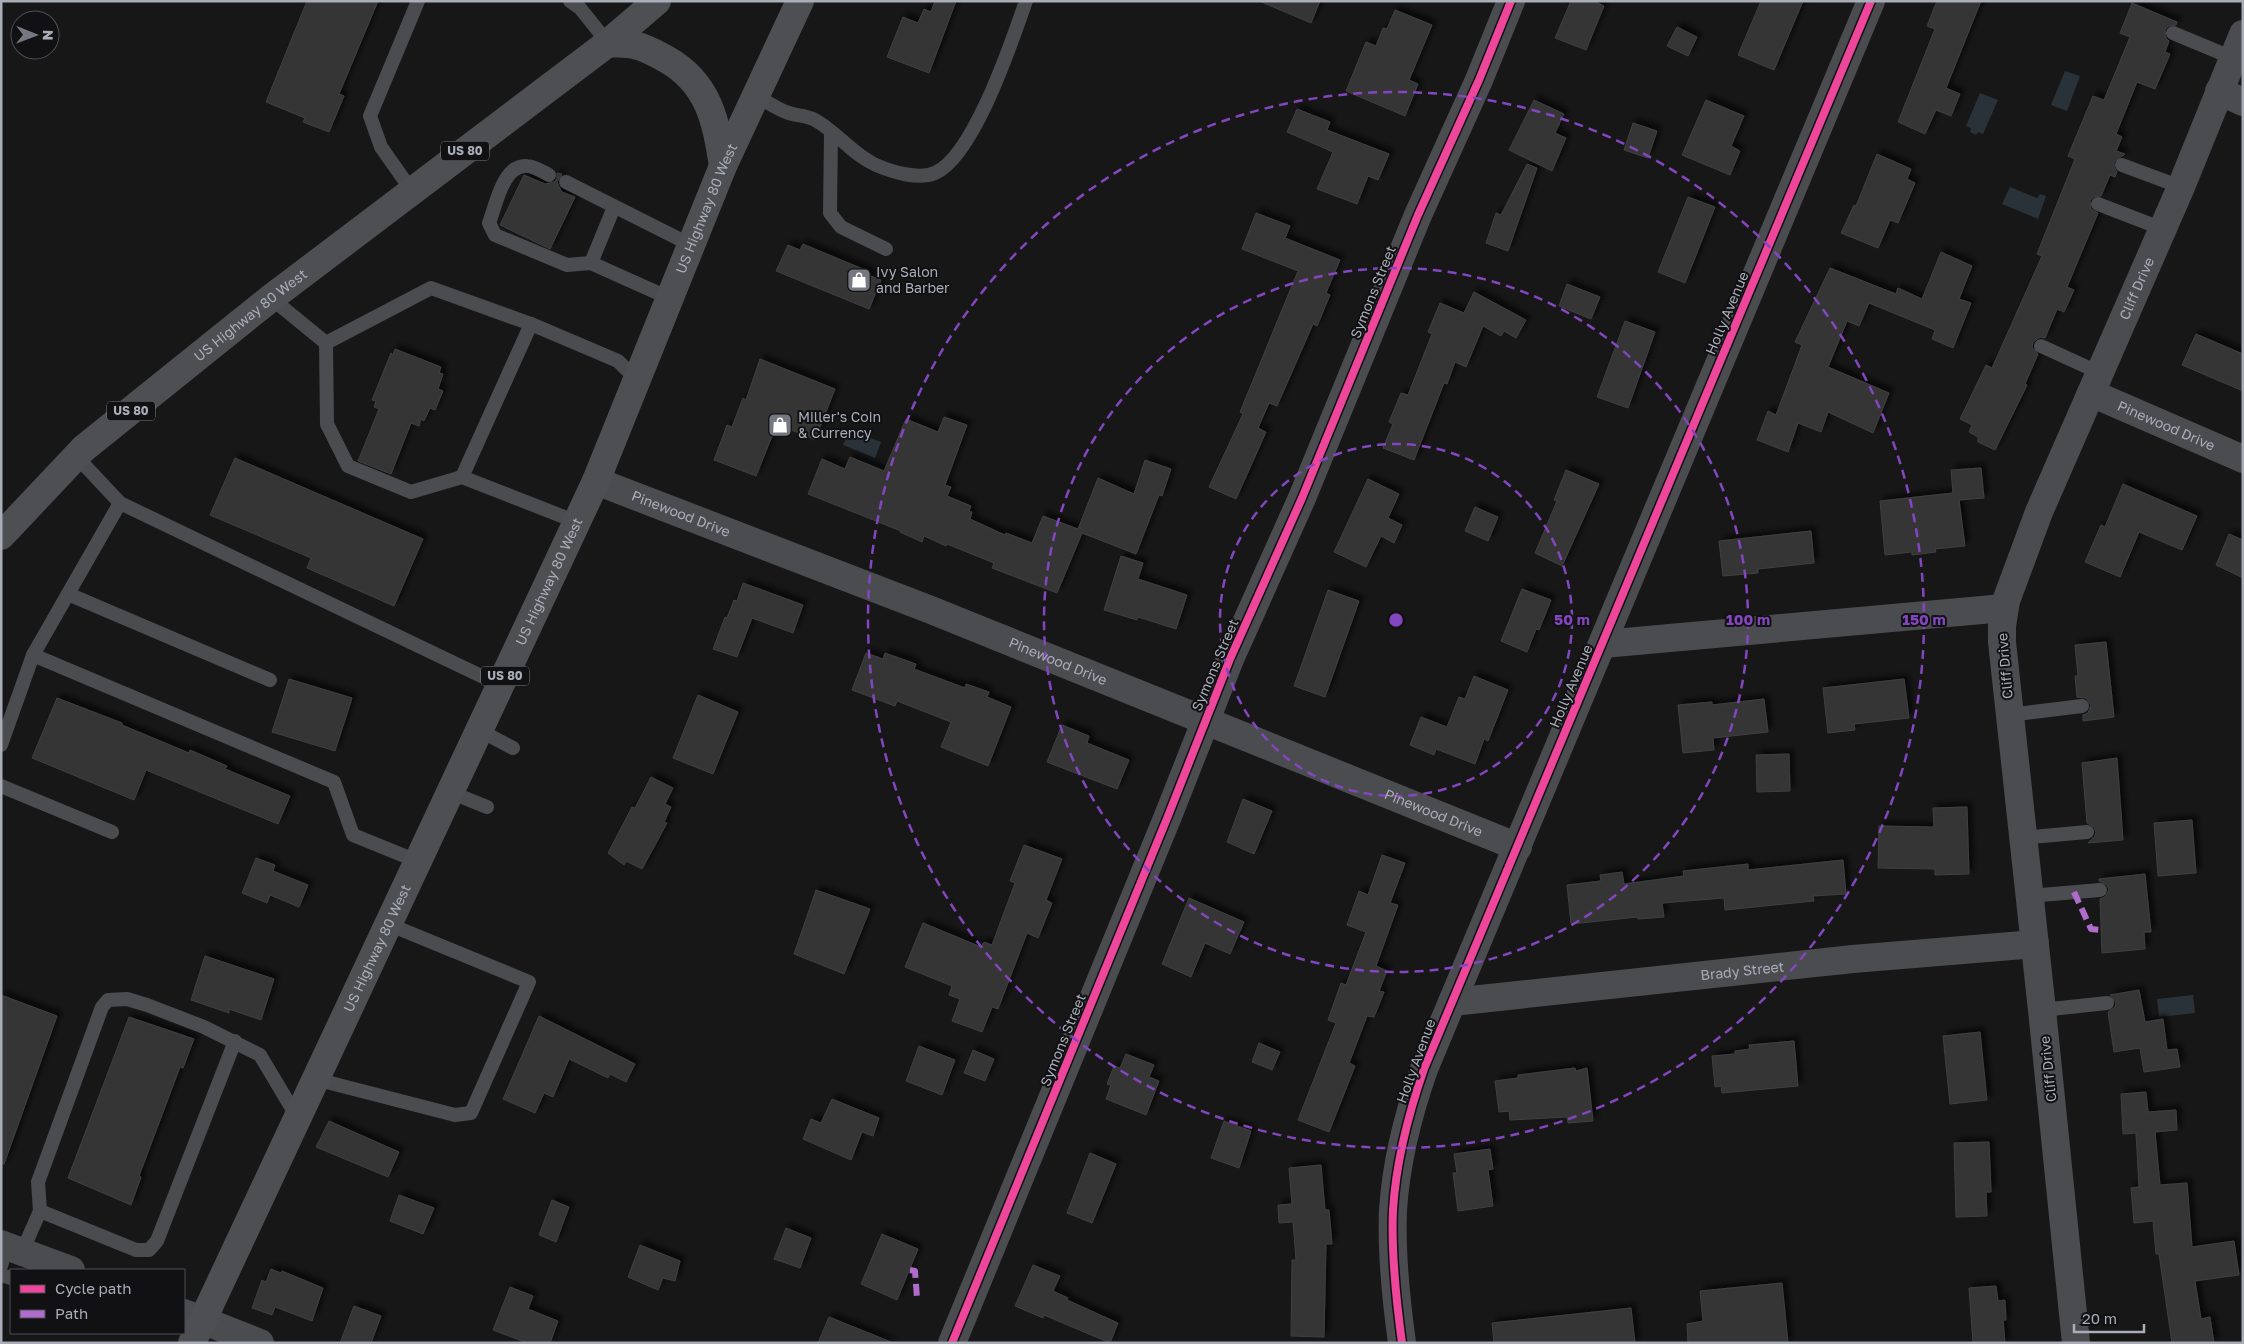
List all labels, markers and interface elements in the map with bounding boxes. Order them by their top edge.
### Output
north arrow [10,10,60,60]
text: N [40,30,57,41]
street label: US Highway 80 West [672,141,740,276]
road number: US 80 [441,142,489,160]
street label: Symons Street [1346,243,1399,341]
street label: Cliff Drive [2115,255,2157,322]
place label: Ivy Salon and Barber [876,263,950,296]
street label: US Highway 80 West [190,265,310,364]
shop icon: Ivy Salon and Barber [846,267,872,293]
street label: Holly Avenue [1701,269,1752,357]
street label: Pinewood Drive [2115,397,2218,454]
road number: US 80 [107,402,155,421]
place label: Miller's Coin & Currency [798,408,881,441]
shop icon: Miller's Coin & Currency [767,412,793,438]
street label: Pinewood Drive [629,487,733,540]
street label: US Highway 80 West [511,515,586,648]
text: 50 m [1554,610,1590,628]
text: 100 m [1726,610,1770,628]
text: 150 m [1902,610,1946,628]
centre of rings [1387,611,1405,629]
street label: Symons Street [1187,616,1242,713]
street label: Cliff Drive [1993,632,2016,700]
street label: Pinewood Drive [1007,633,1110,688]
street label: Holly Avenue [1545,642,1596,730]
road number: US 80 [481,666,529,686]
street label: Pinewood Drive [1382,785,1485,840]
street label: US Highway 80 West [339,881,414,1015]
street label: Brady Street [1700,957,1785,983]
street label: Symons Street [1036,991,1089,1089]
street label: Holly Avenue [1392,1016,1439,1105]
street label: Cliff Drive [2036,1035,2059,1103]
legend [10,1269,185,1334]
text: Cycle path [55,1279,131,1297]
scale bar [2074,1302,2144,1334]
text: Path [55,1304,88,1322]
text: 20 m [2082,1309,2117,1327]

